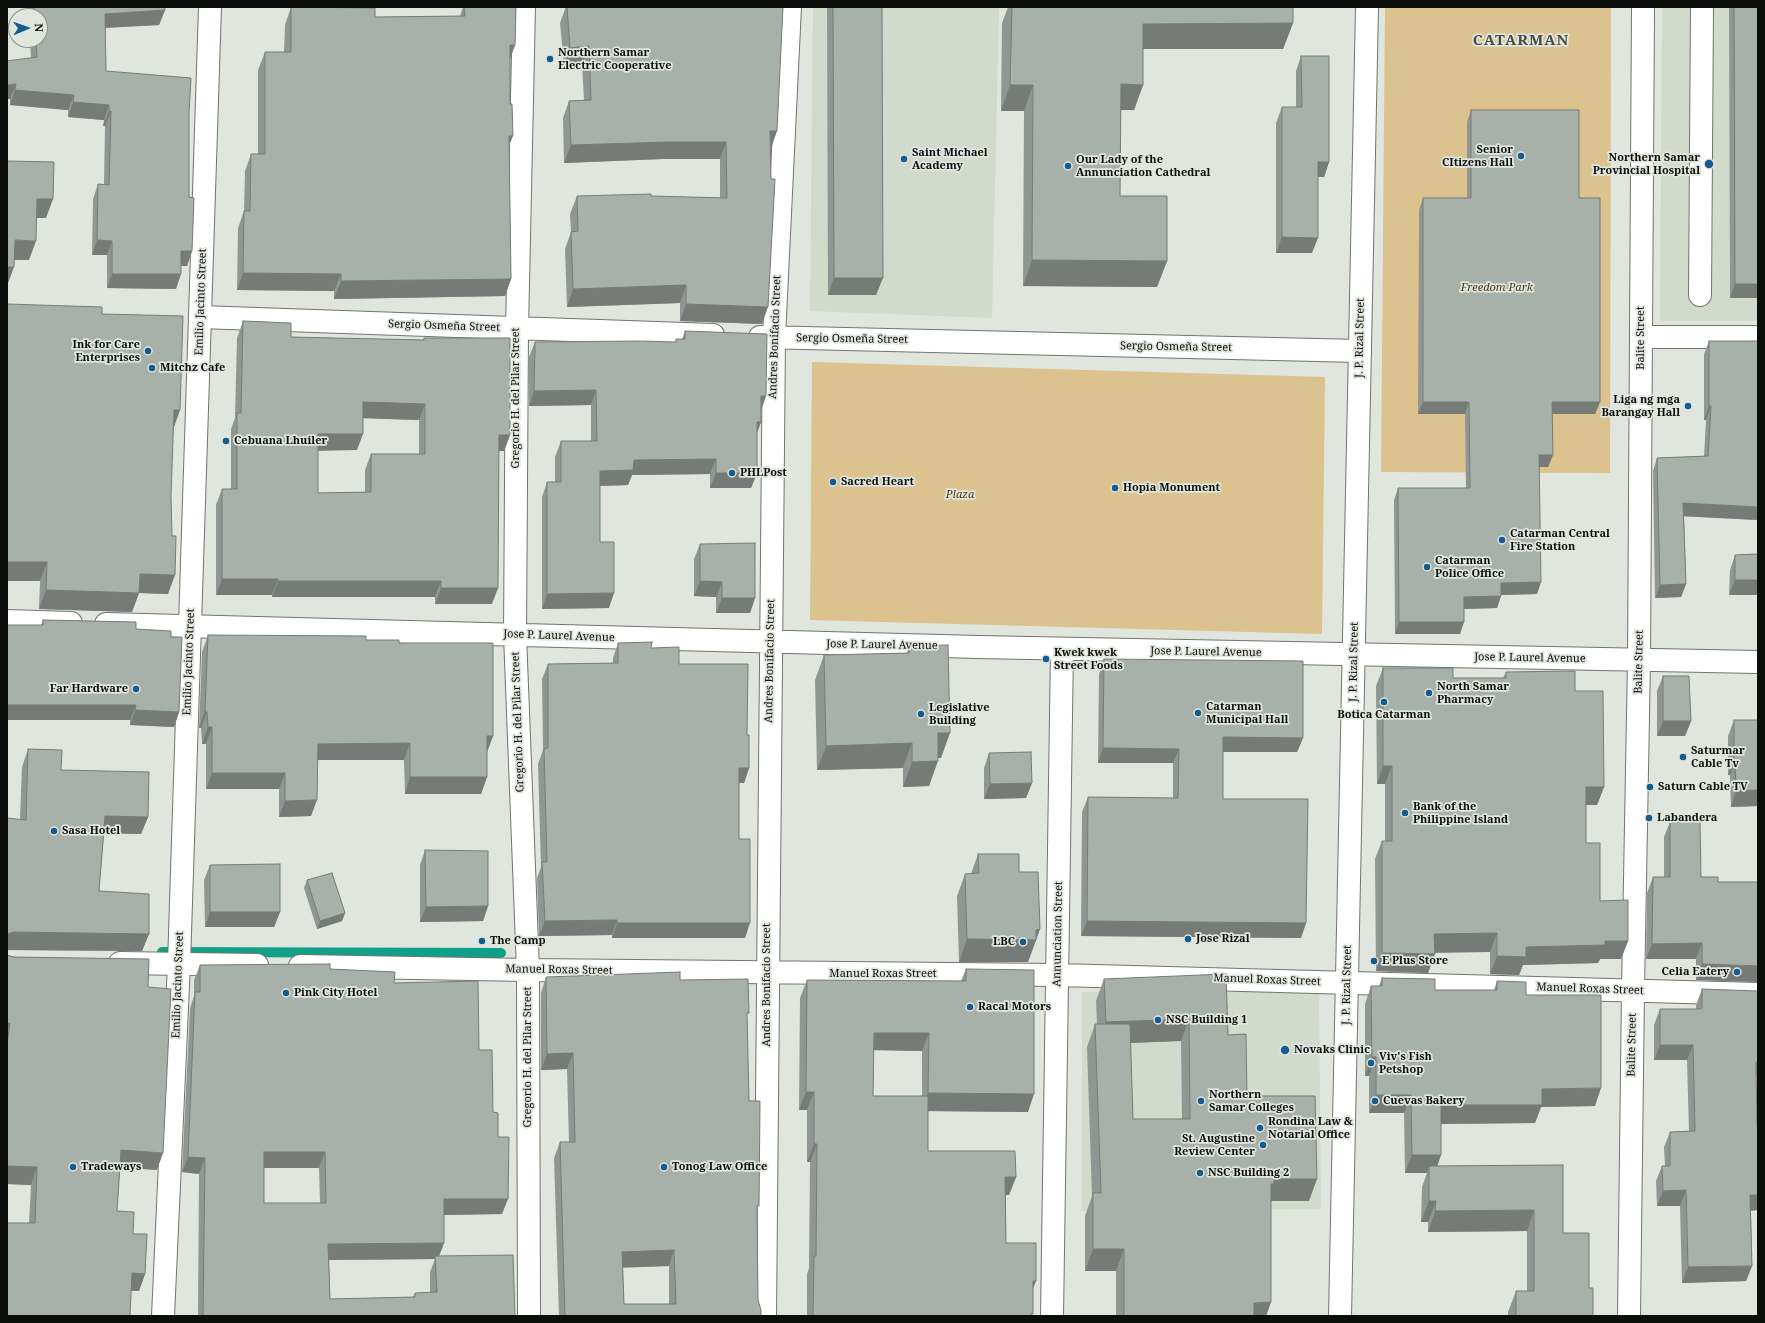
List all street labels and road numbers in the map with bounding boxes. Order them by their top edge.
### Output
street label: Emilio Jacinto Street [193,248,209,356]
street label: Andres Bonifacio Street [766,275,784,399]
street label: J. P. Rizal Street [1353,298,1367,378]
street label: Balite Street [1634,306,1648,370]
street label: Sergio Osmeña Street [388,317,500,335]
street label: Gregorio H. del Pilar Street [509,328,523,468]
street label: Sergio Osmeña Street [796,331,908,347]
street label: Sergio Osmeña Street [1120,339,1232,355]
street label: Andres Bonifacio Street [762,599,778,723]
street label: Emilio Jacinto Street [181,608,197,716]
street label: J. P. Rizal Street [1347,622,1361,702]
street label: Jose P. Laurel Avenue [503,627,615,645]
street label: Balite Street [1632,630,1646,694]
street label: Jose P. Laurel Avenue [826,637,938,653]
street label: Jose P. Laurel Avenue [1150,644,1262,660]
street label: Jose P. Laurel Avenue [1474,650,1586,666]
street label: Gregorio H. del Pilar Street [509,651,527,793]
street label: Annunciation Street [1050,881,1066,987]
street label: Andres Bonifacio Street [760,923,774,1047]
street label: Emilio Jacinto Street [170,931,186,1039]
street label: J. P. Rizal Street [1340,945,1354,1025]
street label: Manuel Roxas Street [505,962,613,978]
street label: Manuel Roxas Street [829,967,937,981]
street label: Manuel Roxas Street [1213,972,1321,988]
street label: Manuel Roxas Street [1536,981,1644,997]
street label: Gregorio H. del Pilar Street [521,987,535,1127]
street label: Balite Street [1625,1013,1639,1077]

